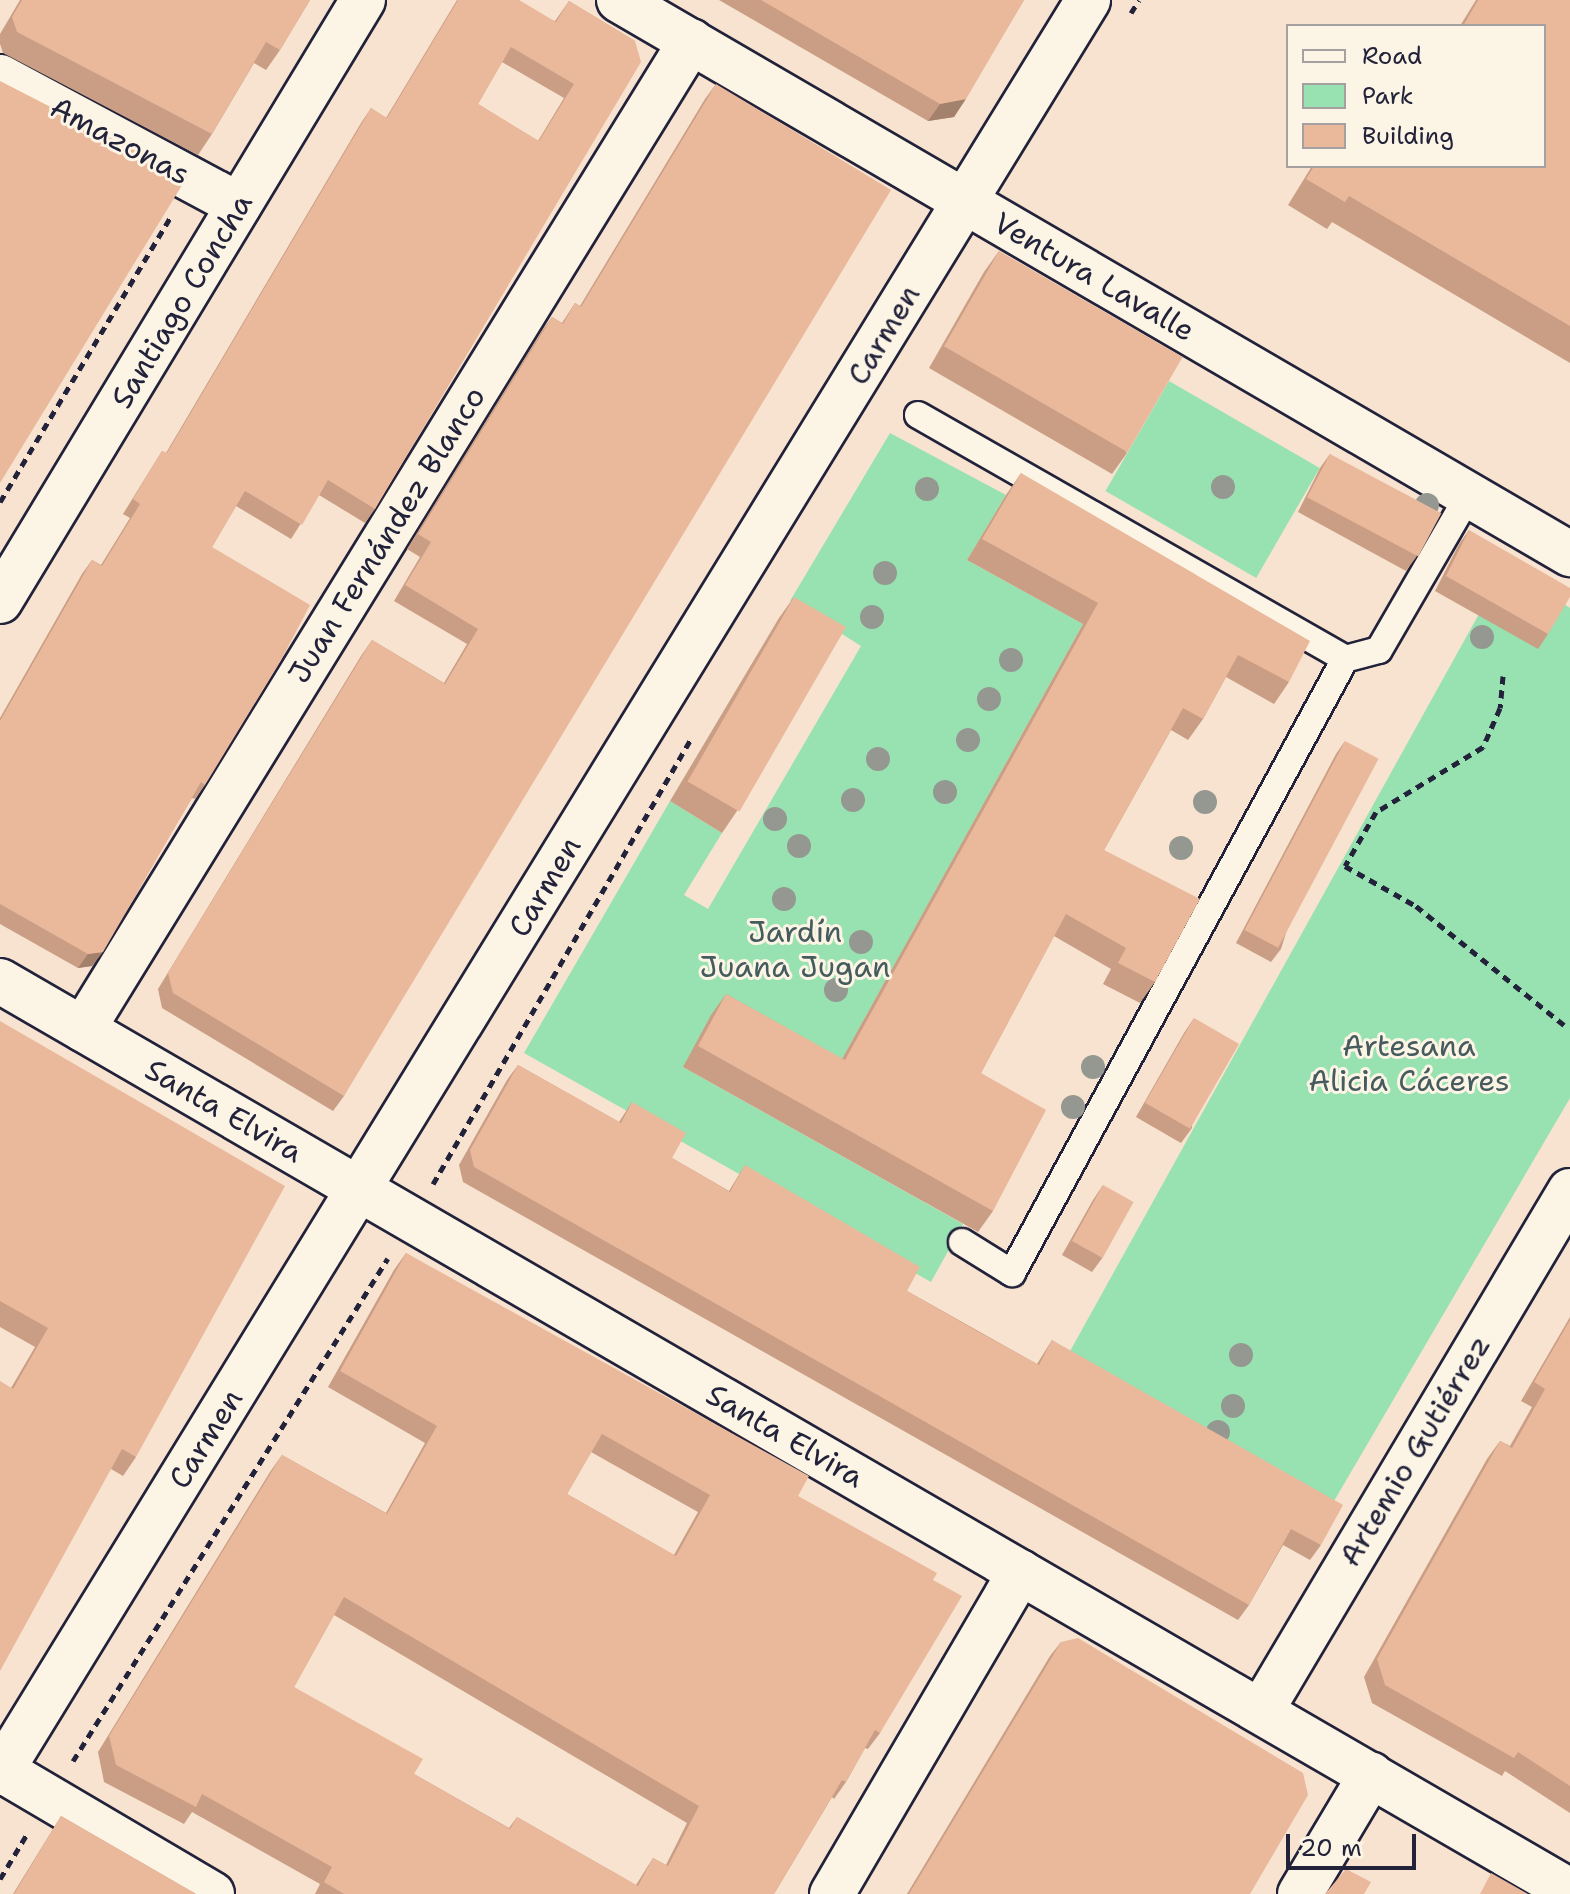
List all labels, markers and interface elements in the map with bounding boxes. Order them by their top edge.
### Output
legend [1286,24,1546,168]
text: Road [1362,40,1422,72]
text: Park [1362,80,1414,112]
street label: Amazonas [44,89,196,193]
text: Building [1362,120,1454,152]
street label: Santiago Concha [104,187,260,415]
street label: Ventura Lavalle [987,205,1201,349]
street label: Carmen [840,278,928,392]
street label: Juan Fernández Blanco [281,380,493,690]
street label: Carmen [501,830,589,944]
park label: Jardín Juana Jugan [700,914,890,984]
park label: Artesana Alicia Cáceres [1308,1028,1510,1098]
street label: Santa Elvira [139,1051,309,1171]
street label: Artemio Gutiérrez [1332,1329,1498,1573]
street label: Santa Elvira [700,1376,870,1496]
street label: Carmen [162,1383,250,1495]
scale bar [1290,1818,1420,1868]
text: 20 m [1300,1832,1362,1864]

